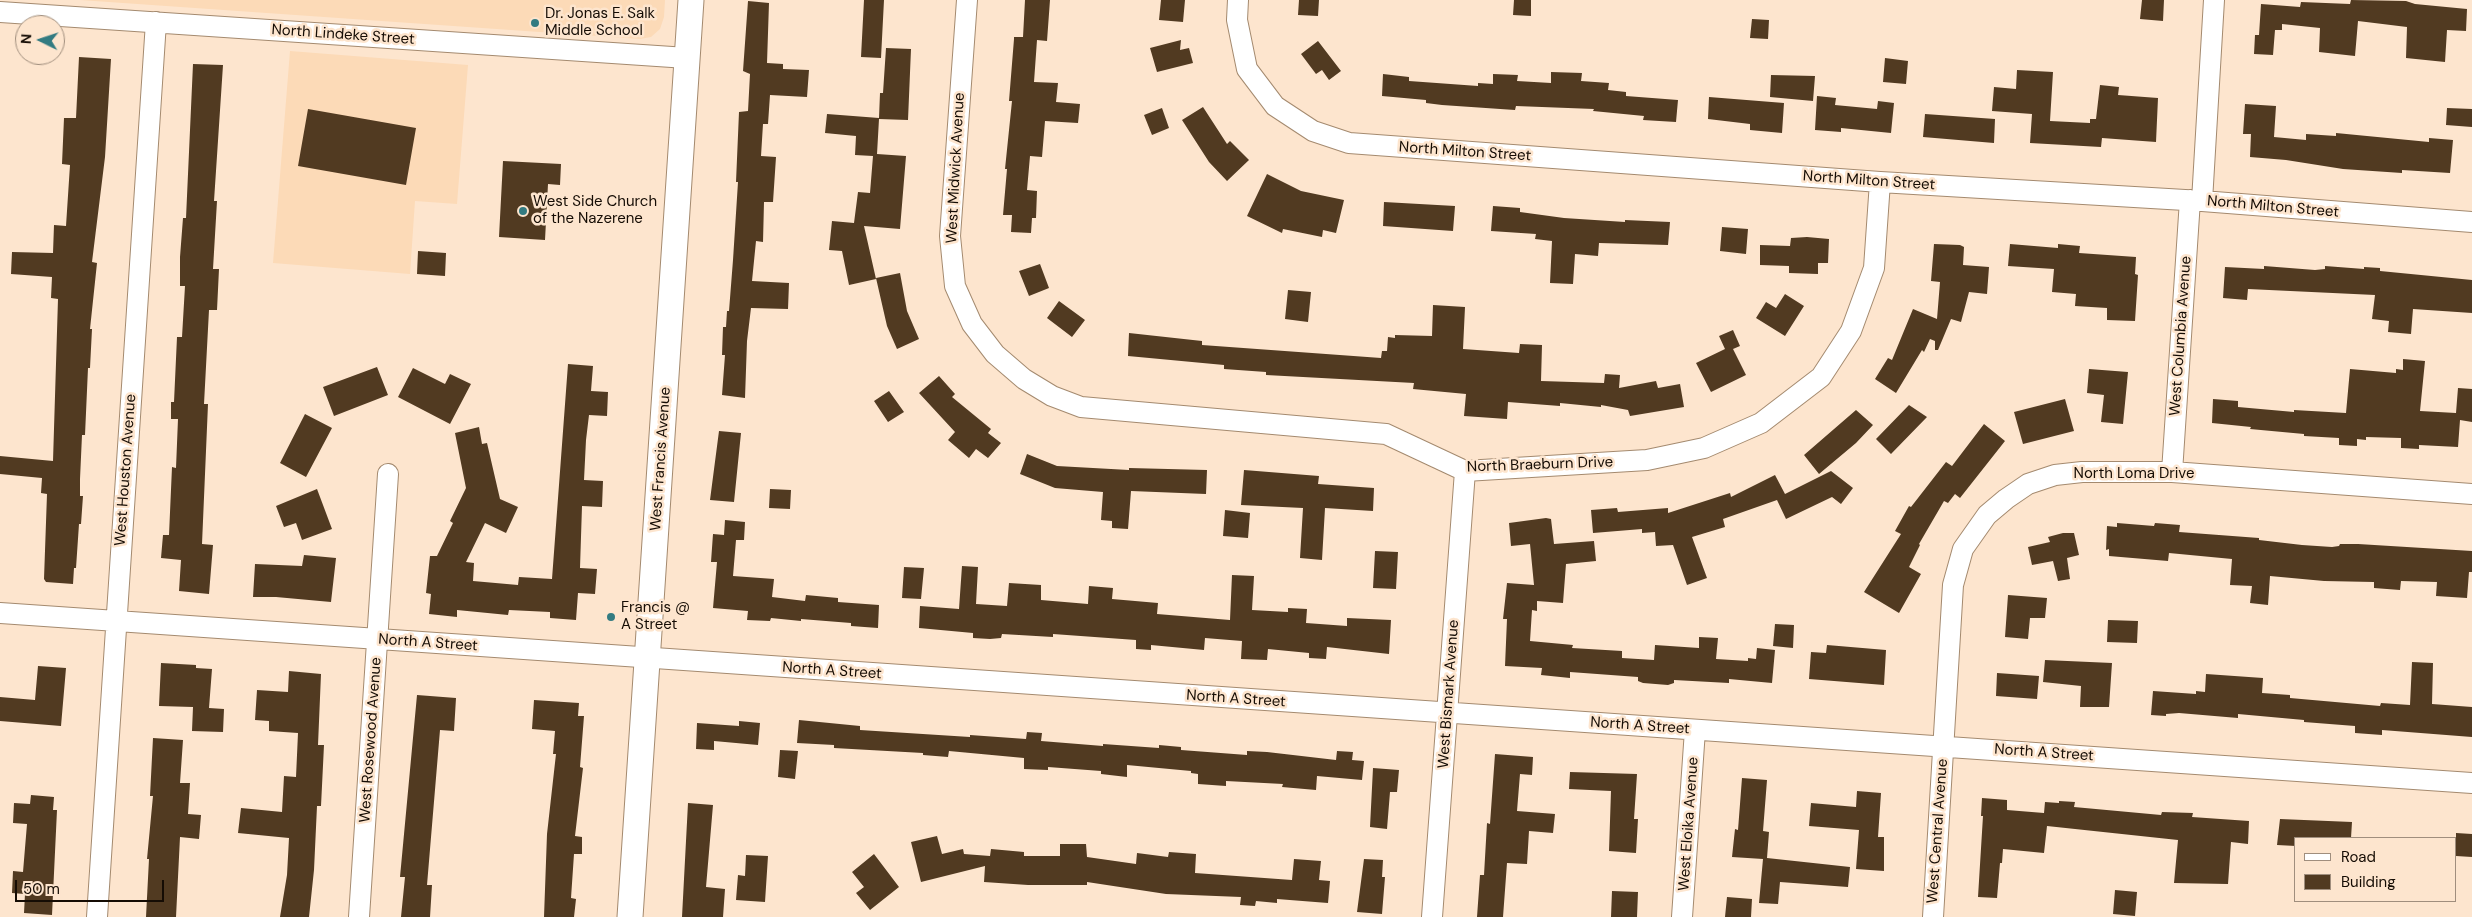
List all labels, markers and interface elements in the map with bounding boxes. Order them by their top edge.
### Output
place label: Dr. Jonas E. Salk Middle School [545,5,655,40]
north arrow [15,15,65,65]
marker: Dr. Jonas E. Salk Middle School [529,17,541,29]
street label: North Lindeke Street [271,21,415,49]
text: N [17,33,35,45]
street label: West Midwick Avenue [943,92,969,244]
street label: North Milton Street [1398,138,1532,166]
street label: North Milton Street [1802,167,1936,195]
street label: North Milton Street [2206,192,2340,222]
place label: West Side Church of the Nazerene [533,193,657,228]
marker: West Side Church of the Nazerene [517,205,529,217]
street label: West Columbia Avenue [2166,255,2196,417]
street label: West Francis Avenue [647,386,675,532]
street label: West Houston Avenue [112,393,140,547]
street label: North Braeburn Drive [1467,453,1613,477]
street label: North Loma Drive [2074,465,2194,483]
place label: Francis @ A Street [621,599,690,634]
marker: Francis @ A Street [605,611,617,623]
street label: West Bismark Avenue [1435,619,1463,769]
street label: North A Street [378,631,478,655]
street label: West Rosewood Avenue [356,657,386,823]
street label: North A Street [782,659,882,683]
street label: North A Street [1186,687,1286,711]
street label: North A Street [1590,714,1690,738]
street label: North A Street [1994,741,2094,765]
street label: West Eloika Avenue [1675,756,1703,892]
street label: West Central Avenue [1924,758,1952,904]
legend [2294,837,2457,902]
text: Road [2341,847,2376,867]
scale bar [18,870,166,902]
text: Building [2341,872,2396,892]
text: 50 m [23,879,60,899]

